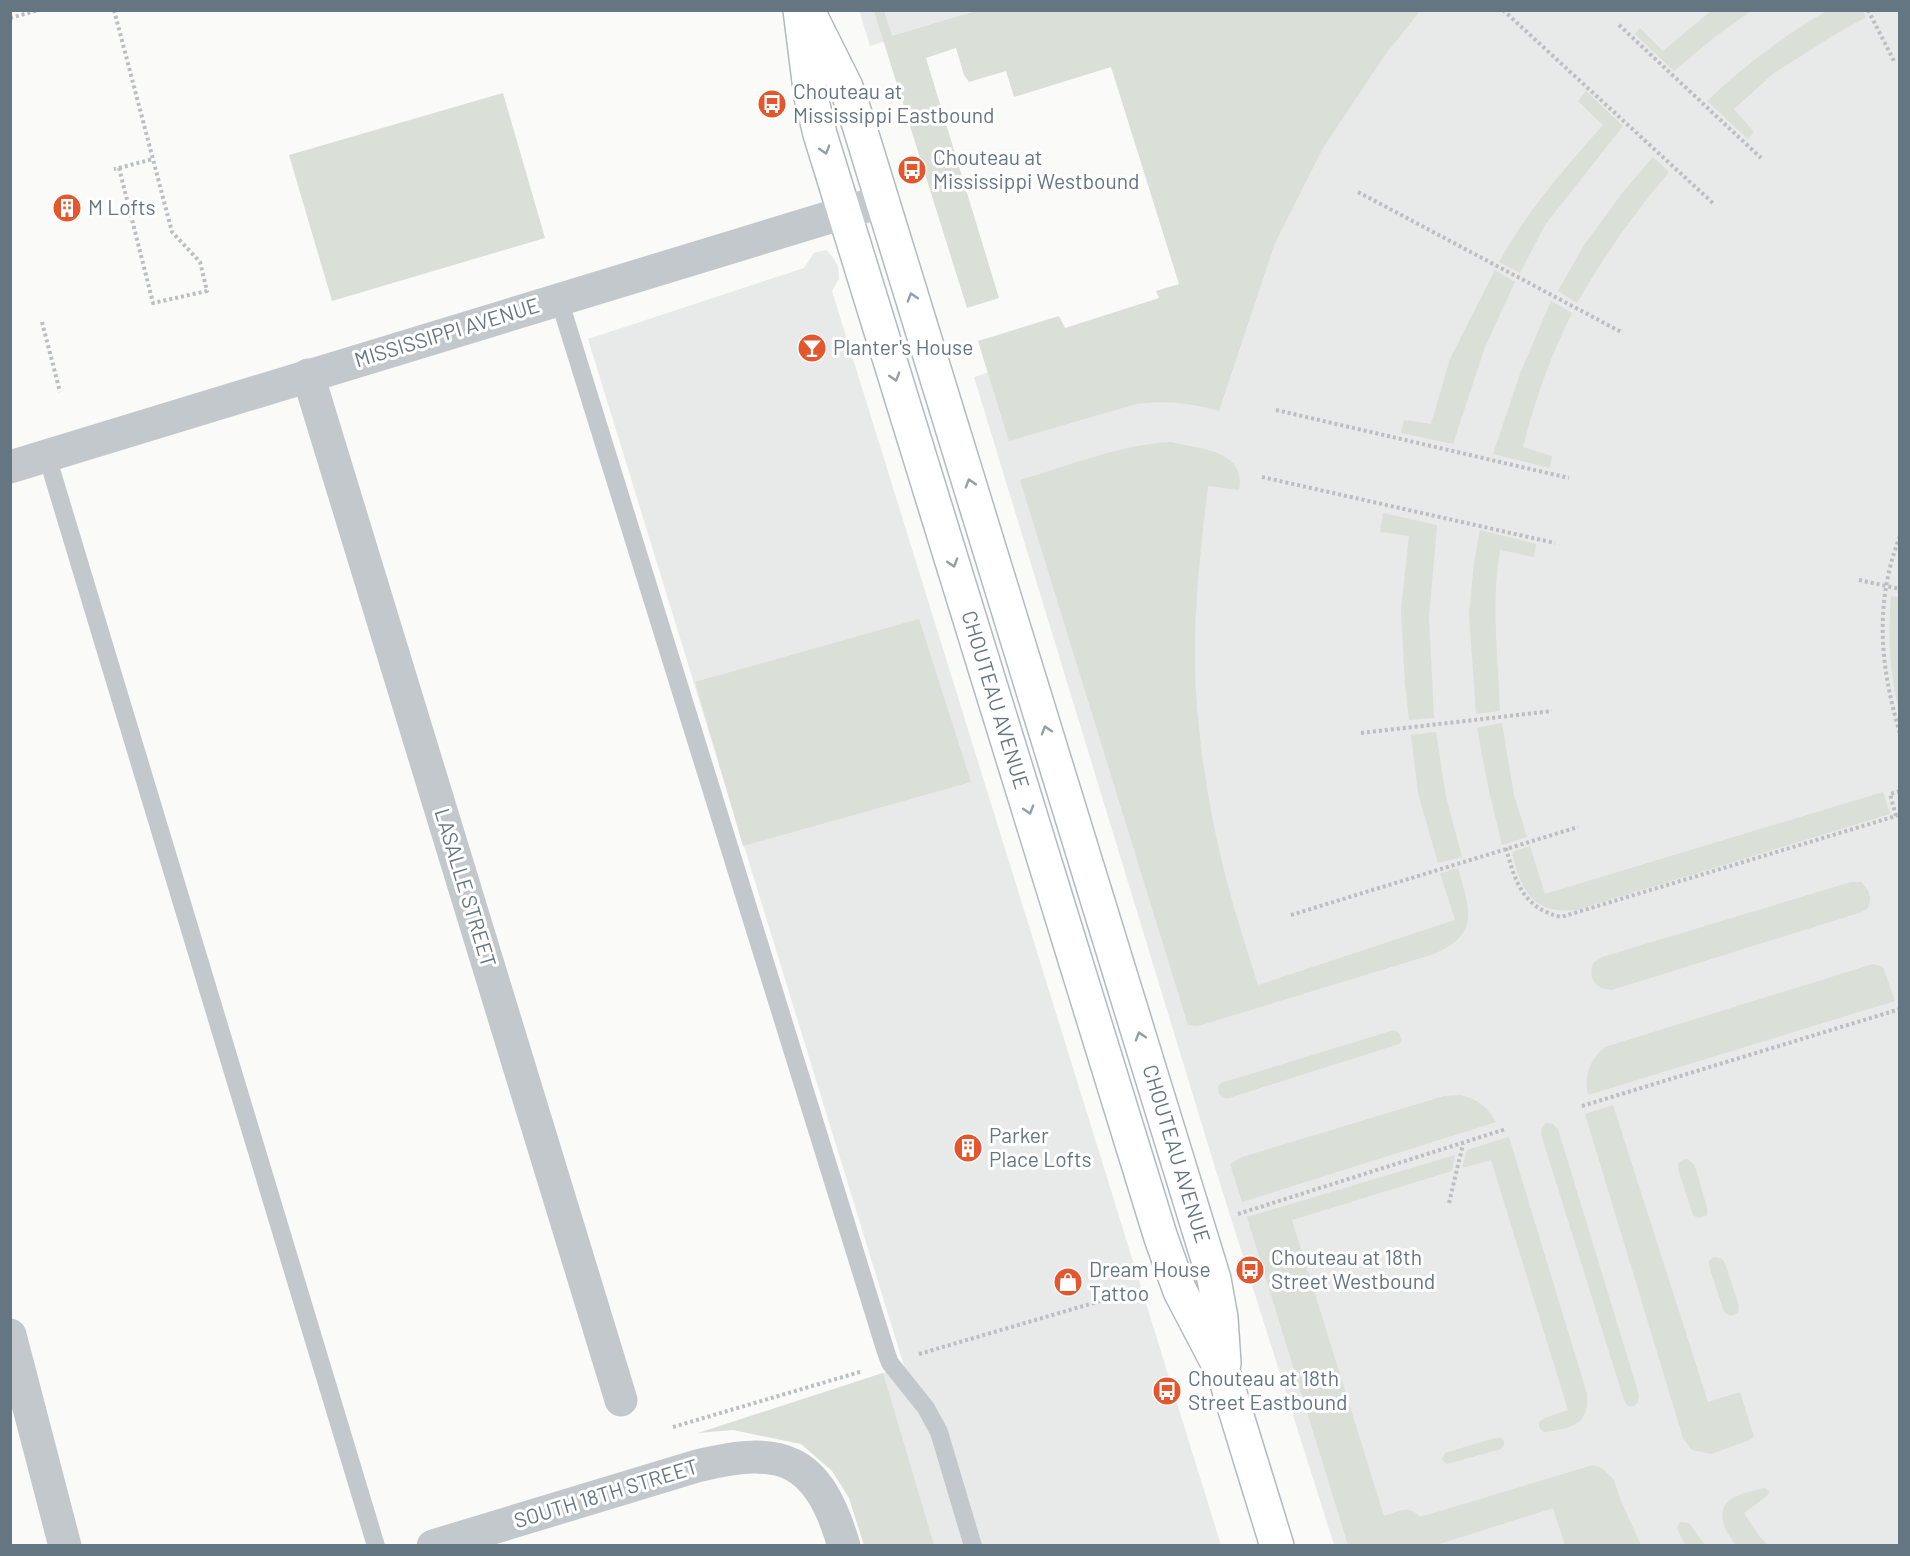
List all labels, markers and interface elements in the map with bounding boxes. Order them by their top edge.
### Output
place label: Chouteau at Mississippi Eastbound [793,78,994,127]
bus stop icon: Chouteau at Mississippi Eastbound [756,88,788,120]
place label: Chouteau at Mississippi Westbound [933,144,1139,193]
one-way arrow [818,145,831,155]
bus stop icon: Chouteau at Mississippi Westbound [896,154,928,186]
building icon: M Lofts [51,192,83,224]
place label: M Lofts [88,194,156,219]
street label: MISSISSIPPI AVENUE [351,292,542,372]
one-way arrow [907,292,920,303]
bar icon: Planter's House [796,332,828,364]
place label: Planter's House [833,334,973,359]
one-way arrow [888,371,900,382]
one-way arrow [965,478,977,489]
one-way arrow [946,557,958,568]
street label: CHOUTEAU AVENUE [957,607,1035,792]
one-way arrow [1041,725,1053,736]
one-way arrow [1022,804,1034,815]
street label: LASALLE STREET [430,805,502,970]
one-way arrow [1135,1031,1147,1042]
street label: CHOUTEAU AVENUE [1138,1061,1216,1246]
place label: Parker Place Lofts [989,1122,1092,1171]
building icon: Parker Place Lofts [952,1132,984,1164]
place label: Chouteau at 18th Street Westbound [1271,1244,1435,1293]
bus stop icon: Chouteau at 18th Street Westbound [1234,1254,1266,1286]
place label: Dream House Tattoo [1089,1256,1211,1305]
shop icon: Dream House Tattoo [1052,1266,1084,1298]
place label: Chouteau at 18th Street Eastbound [1188,1365,1347,1414]
bus stop icon: Chouteau at 18th Street Eastbound [1151,1375,1183,1407]
street label: SOUTH 18TH STREET [511,1453,701,1532]

